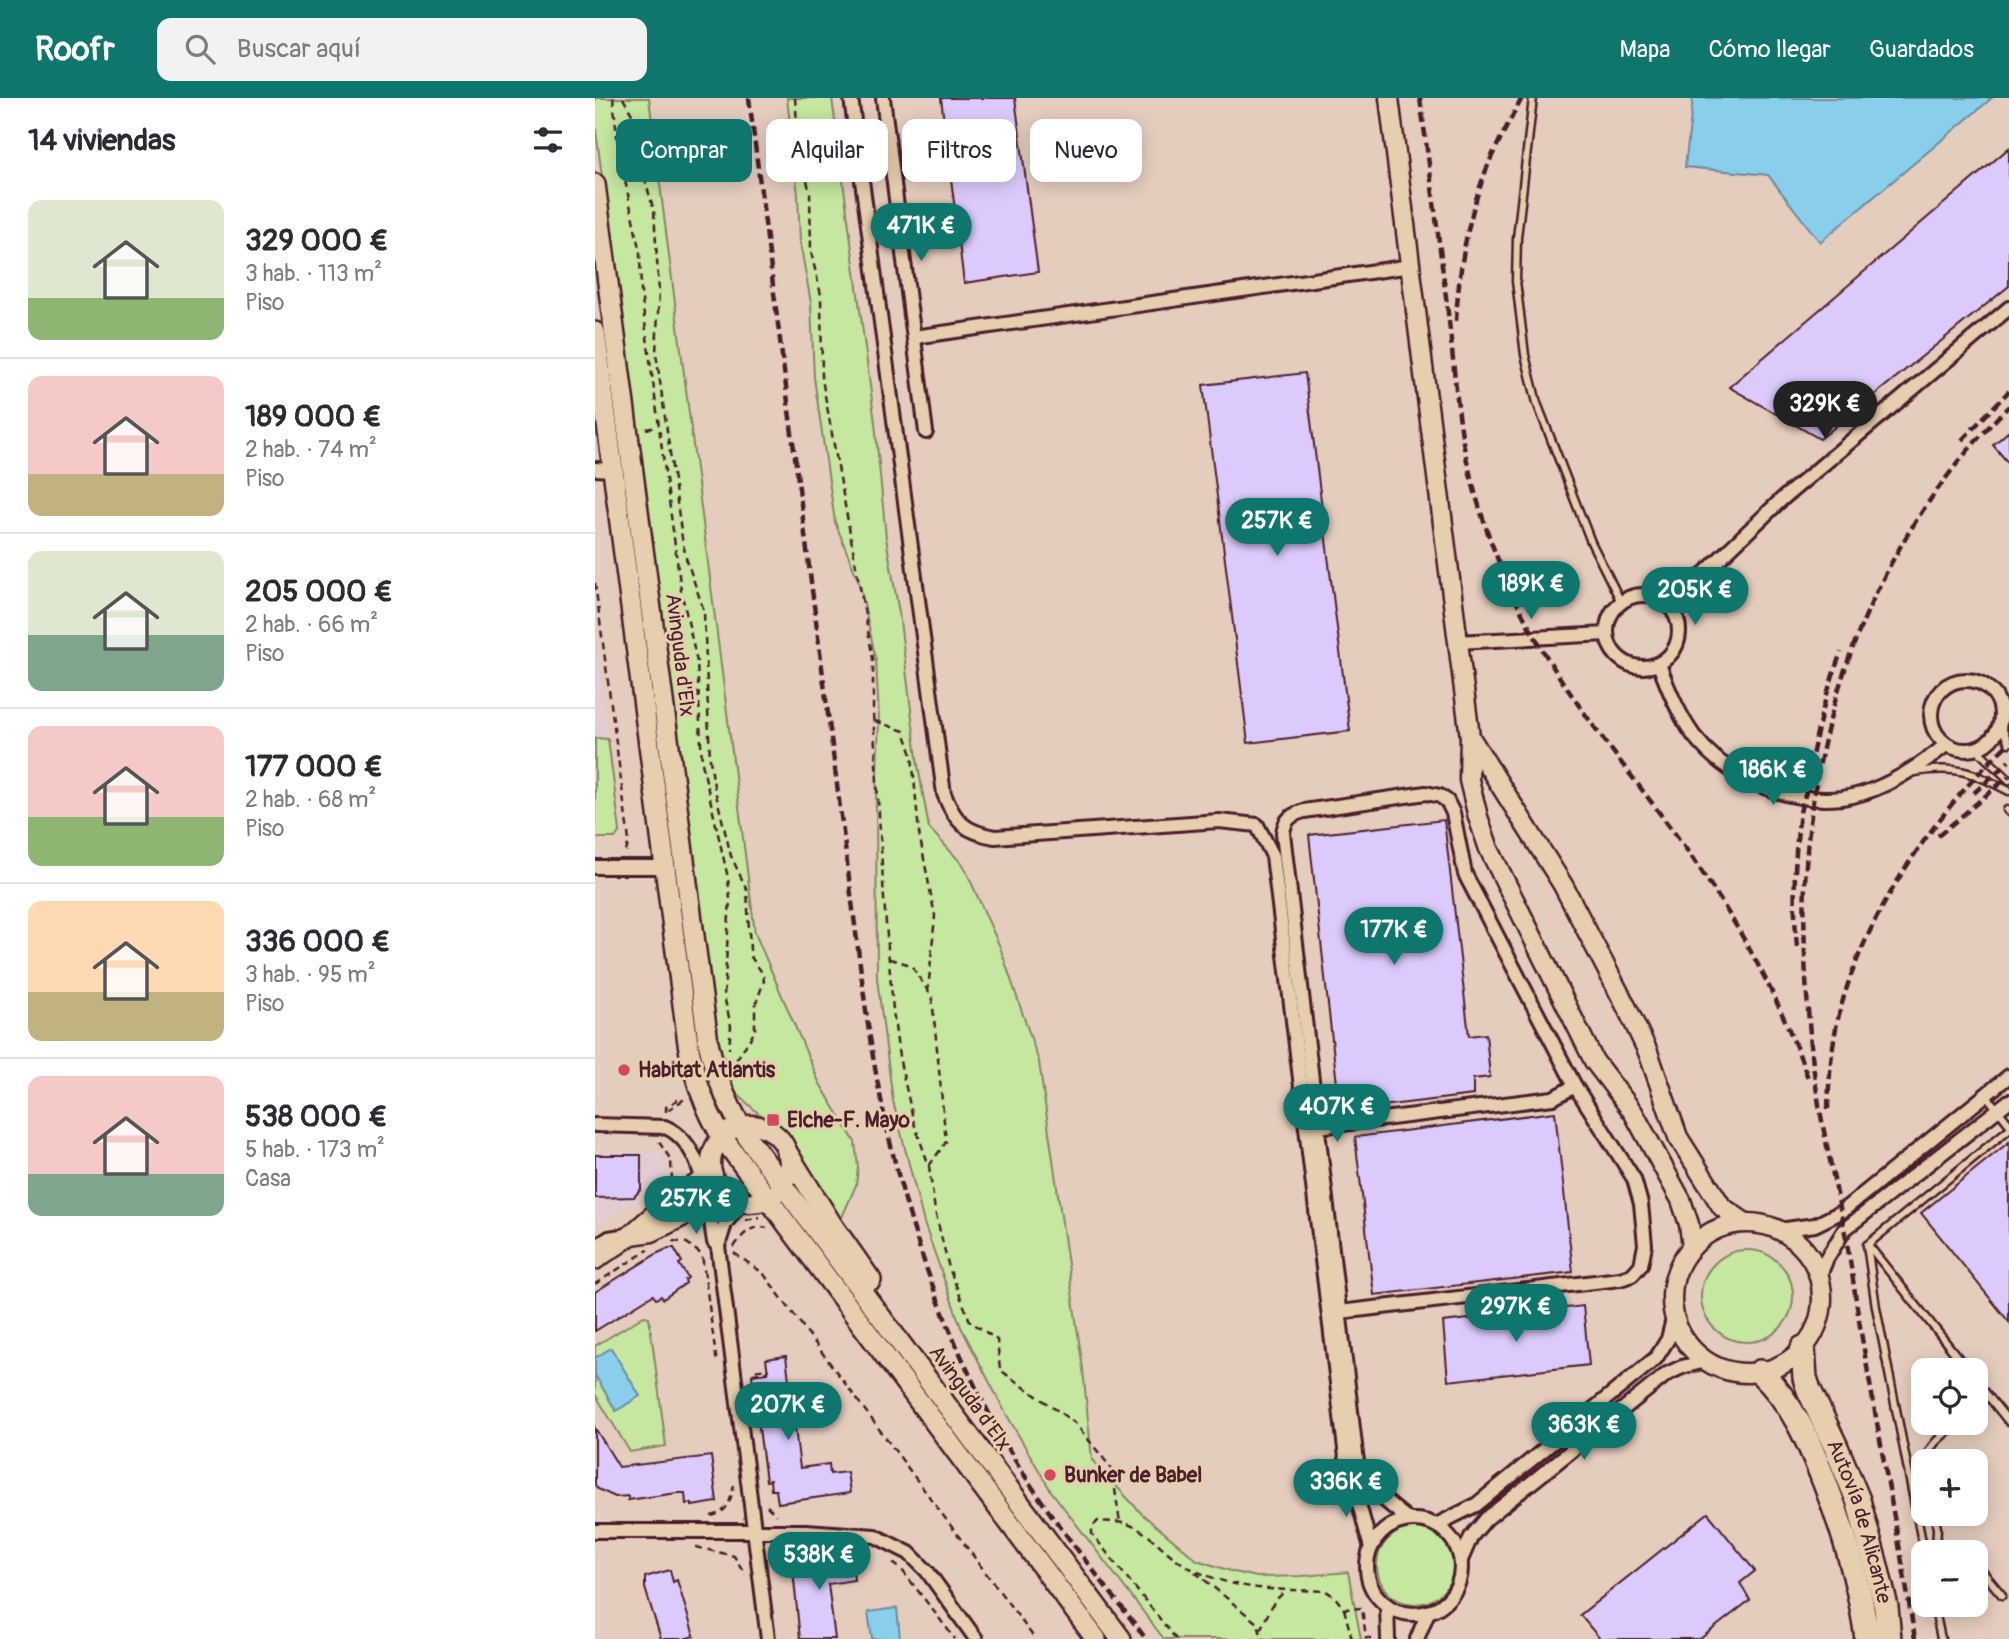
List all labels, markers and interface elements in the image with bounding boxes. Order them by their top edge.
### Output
search box [157,18,647,81]
text: Roofr [35,29,115,70]
icon: search [181,30,219,68]
text: Buscar aquí [237,33,361,65]
text: Mapa [1620,35,1671,64]
text: Cómo llegar [1709,35,1831,64]
text: Guardados [1869,35,1974,64]
chip: Comprar [616,119,752,182]
chip: Alquilar [766,119,888,182]
chip: Filtros [902,119,1016,182]
chip: Nuevo [1030,119,1142,182]
icon: filters [529,121,567,159]
text: 14 viviendas [28,122,175,159]
pin: 471K € [864,204,978,263]
text: 471K € [887,211,955,240]
text: 329 000 € [245,222,388,259]
icon: home [84,228,168,312]
text: 3 hab. · 113 m² [245,259,382,288]
text: Piso [245,288,284,317]
pin: 329K € [1768,382,1882,441]
text: 329K € [1789,389,1861,418]
text: 189 000 € [245,398,382,435]
icon: home [84,404,168,488]
text: 2 hab. · 74 m² [245,435,377,464]
text: Piso [245,464,284,493]
pin: 257K € [1220,498,1334,558]
text: 257K € [1241,506,1313,535]
pin: 189K € [1474,561,1588,621]
pin: 205K € [1638,568,1752,627]
text: 189K € [1498,569,1564,598]
text: 205 000 € [245,573,393,610]
text: 205K € [1657,575,1733,604]
icon: home [84,579,168,663]
street label: Avinguda d'Elx [659,592,701,718]
text: 2 hab. · 66 m² [245,610,378,639]
text: Piso [245,639,284,668]
text: 177 000 € [245,748,383,785]
pin: 186K € [1716,748,1830,807]
icon: home [84,754,168,838]
text: 186K € [1739,755,1807,784]
text: 2 hab. · 68 m² [245,785,376,814]
text: Piso [245,814,284,843]
pin: 177K € [1337,908,1451,967]
text: 177K € [1360,915,1428,944]
text: 336 000 € [245,923,390,960]
icon: home [84,929,168,1013]
text: 3 hab. · 95 m² [245,960,376,989]
text: Piso [245,989,284,1018]
place label: Habitat Atlantis [638,1057,776,1084]
marker: Habitat Atlantis [616,1062,632,1078]
pin: 407K € [1280,1084,1394,1144]
text: 407K € [1299,1092,1375,1121]
text: 538 000 € [245,1098,387,1135]
icon: home [84,1104,168,1188]
place label: Elche-F. Mayo [787,1107,910,1134]
marker: Elche-F. Mayo [765,1112,781,1128]
text: 5 hab. · 173 m² [245,1135,385,1164]
text: Casa [245,1164,291,1193]
pin: 257K € [639,1176,753,1236]
text: 257K € [660,1184,732,1213]
pin: 297K € [1459,1284,1573,1344]
text: 297K € [1481,1292,1551,1321]
street label: Avinguda d'Elx [923,1340,1017,1456]
map controls [1911,1358,1988,1617]
button: locate [1911,1358,1988,1435]
pin: 207K € [731,1382,845,1442]
text: 207K € [751,1390,825,1419]
pin: 363K € [1527,1402,1641,1462]
text: 363K € [1547,1410,1621,1439]
street label: Autovía de Alicante [1821,1435,1898,1607]
button: + [1911,1449,1988,1526]
pin: 336K € [1289,1460,1403,1519]
place label: Bunker de Babel [1064,1462,1202,1489]
marker: Bunker de Babel [1042,1467,1058,1483]
text: 336K € [1309,1467,1383,1496]
pin: 538K € [762,1532,876,1592]
text: 538K € [784,1540,854,1569]
button: − [1911,1540,1988,1617]

